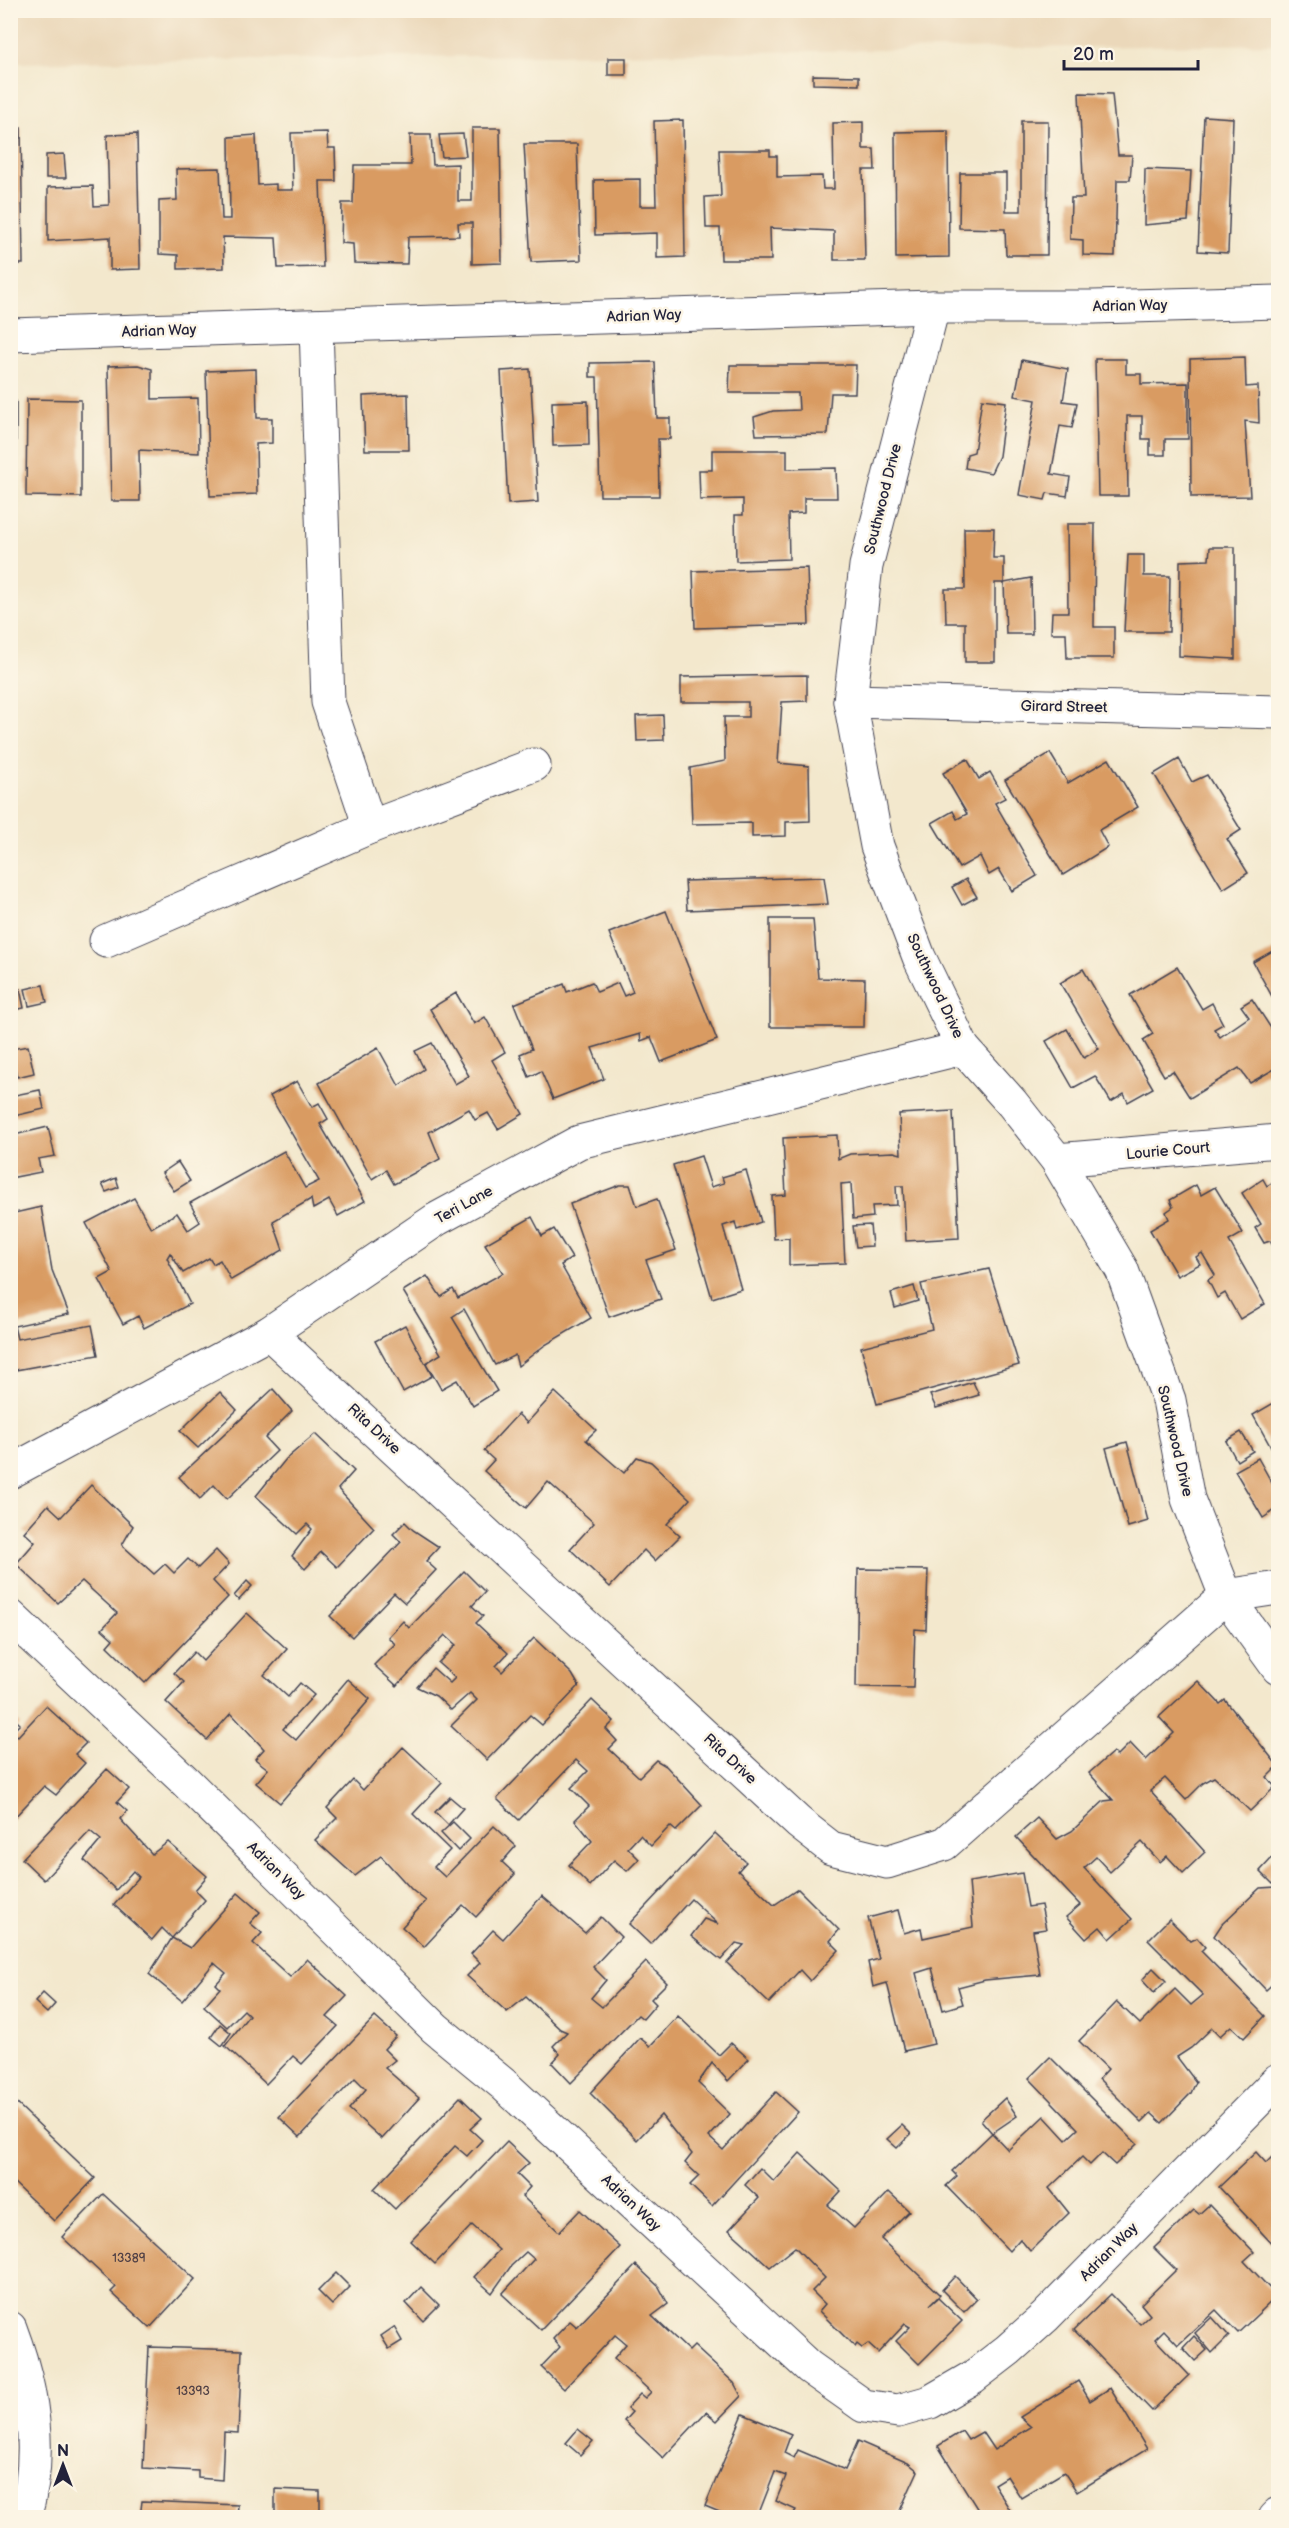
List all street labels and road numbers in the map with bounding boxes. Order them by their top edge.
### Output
street label: Adrian Way [1092,296,1168,316]
street label: Adrian Way [606,305,682,327]
street label: Adrian Way [121,320,197,342]
street label: Southwood Drive [860,442,906,556]
street label: Girard Street [1020,697,1108,717]
street label: Southwood Drive [902,931,968,1042]
street label: Lourie Court [1125,1138,1211,1164]
street label: Teri Lane [432,1181,496,1229]
street label: Southwood Drive [1153,1384,1197,1499]
street label: Rita Drive [343,1399,405,1459]
street label: Rita Drive [699,1729,761,1789]
street label: Adrian Way [243,1838,309,1904]
street label: Adrian Way [597,2171,665,2236]
street label: Adrian Way [1076,2219,1142,2285]

